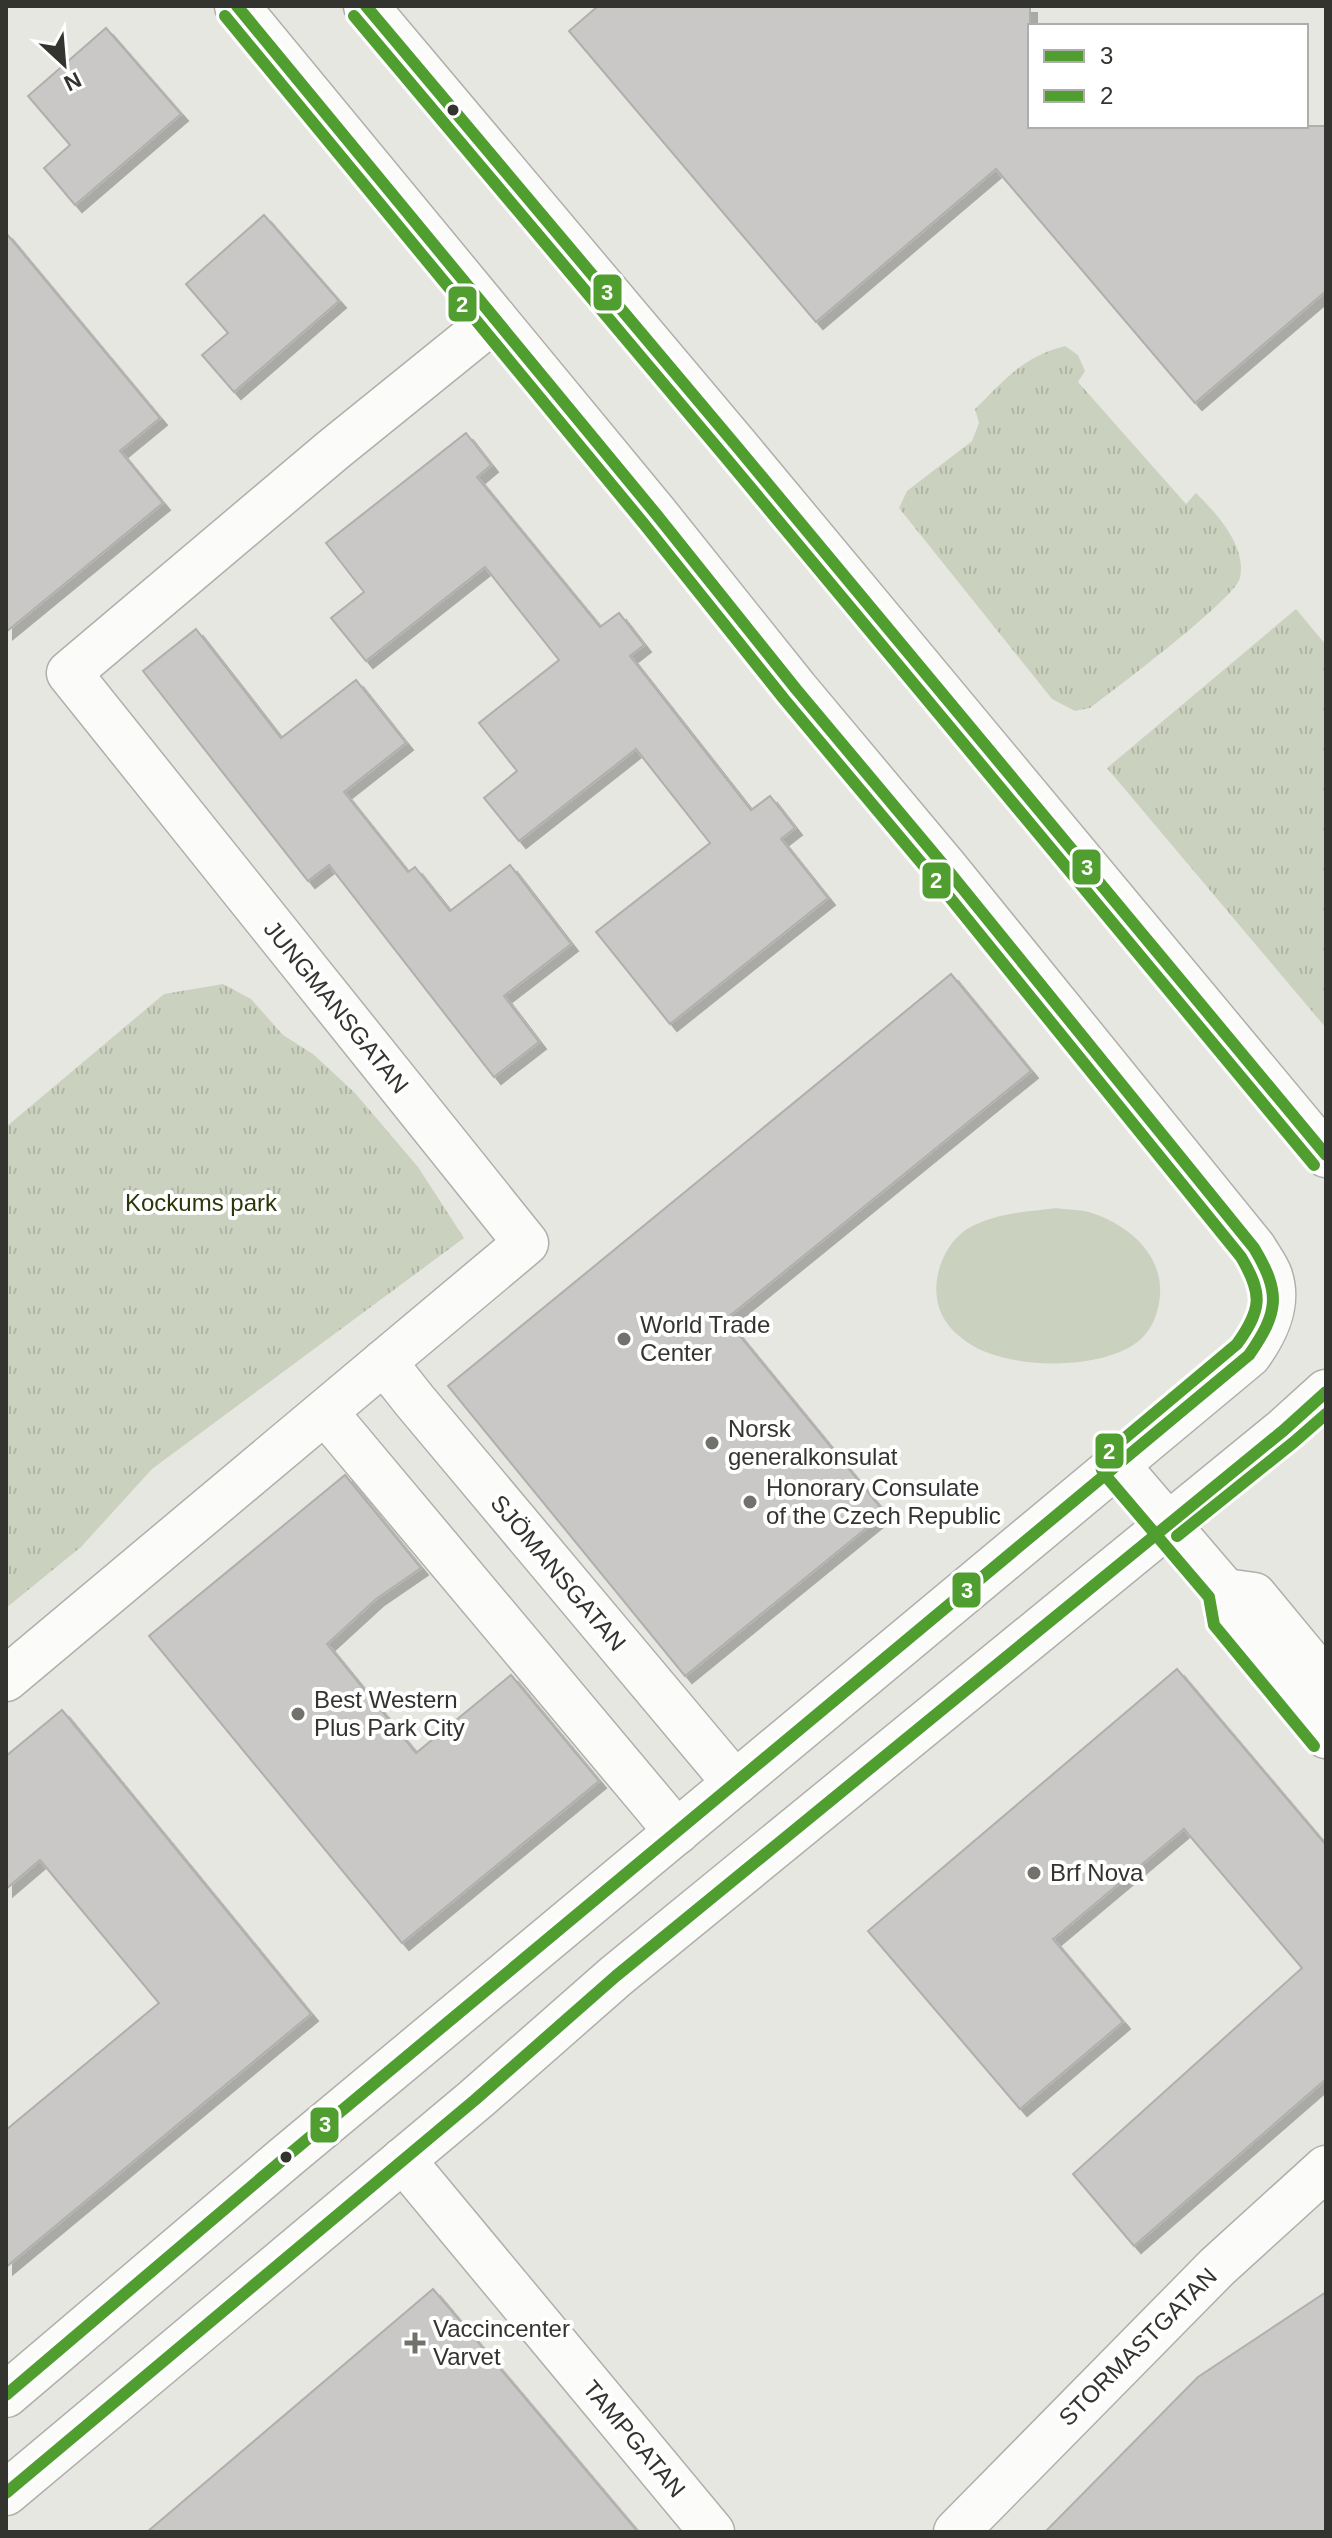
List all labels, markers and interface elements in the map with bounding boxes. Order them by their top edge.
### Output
north arrow [24,24,104,104]
legend [1028,24,1308,128]
text: 3 [1100,42,1113,69]
text: N [60,67,85,96]
text: 2 [1100,82,1113,109]
unlabelled marker [445,102,461,118]
line badge: 3 [592,273,623,312]
text: 3 [601,280,613,305]
line badge: 2 [447,285,478,323]
text: 2 [456,292,468,317]
line badge: 3 [1071,848,1102,886]
text: 3 [1081,855,1093,880]
line badge: 2 [921,861,952,900]
text: 2 [930,868,942,893]
street label: JUNGMANSGATAN [259,915,414,1098]
park label: Kockums park [125,1189,278,1216]
place label: World Trade Center [640,1311,770,1366]
marker: World Trade Center [615,1330,633,1348]
place label: Norsk generalkonsulat [728,1415,898,1470]
line badge: 2 [1094,1432,1125,1470]
marker: Norsk generalkonsulat [703,1434,721,1452]
text: 2 [1103,1439,1115,1464]
place label: Honorary Consulate of the Czech Republic [766,1474,1001,1529]
street label: SJÖMANSGATAN [485,1489,631,1656]
marker: Honorary Consulate of the Czech Republic [741,1493,759,1511]
line badge: 3 [951,1571,982,1609]
text: 3 [961,1578,973,1603]
place label: Best Western Plus Park City [314,1686,465,1741]
marker: Best Western Plus Park City [289,1705,307,1723]
place label: Brf Nova [1050,1859,1144,1886]
marker: Brf Nova [1025,1864,1043,1882]
line badge: 3 [309,2106,340,2144]
text: 3 [319,2112,331,2137]
unlabelled marker [278,2149,294,2165]
street label: STORMASTGATAN [1053,2262,1222,2431]
place label: Vaccincenter Varvet [433,2315,570,2370]
marker: Vaccincenter Varvet [404,2332,426,2354]
street label: TAMPGATAN [578,2375,691,2503]

